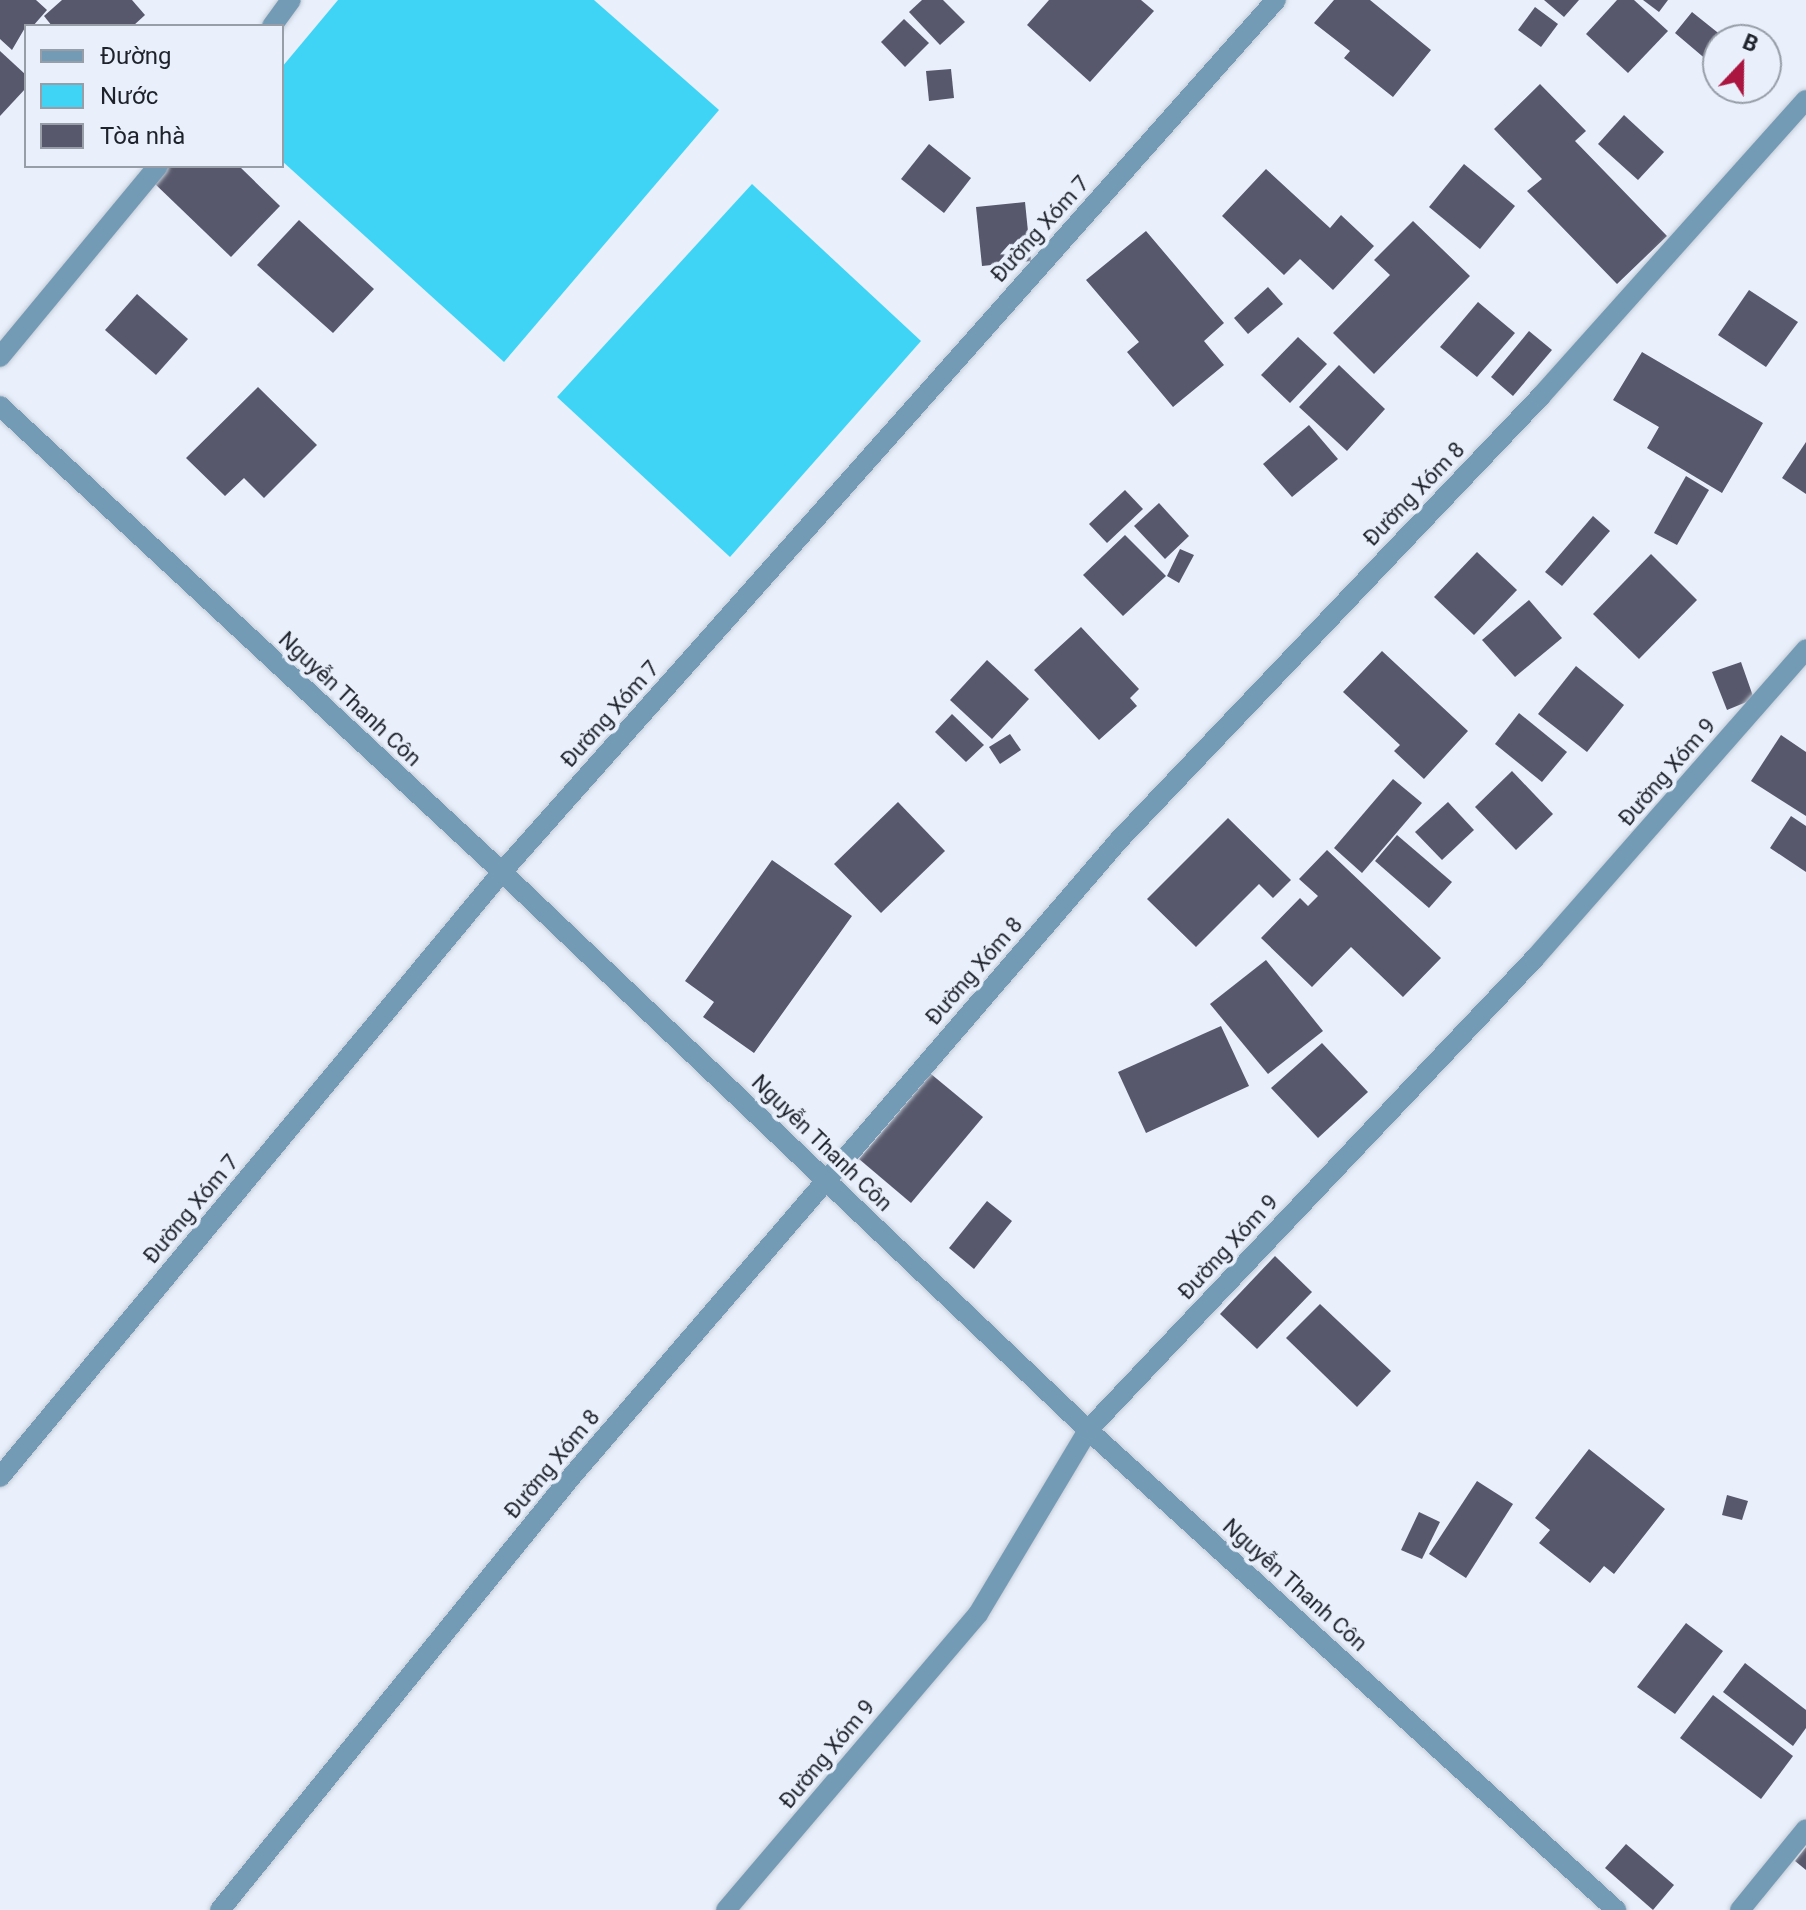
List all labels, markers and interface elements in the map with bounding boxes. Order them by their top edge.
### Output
legend [24,24,284,168]
north arrow [1702,24,1782,104]
text: B [1739,29,1762,57]
text: Đường [100,42,171,70]
text: Nước [100,82,158,110]
text: Tòa nhà [100,122,185,150]
street label: Đường Xóm 7 [985,170,1095,288]
street label: Đường Xóm 8 [1358,437,1470,551]
street label: Nguyễn Thanh Côn [273,626,427,772]
street label: Đường Xóm 7 [555,655,665,773]
street label: Đường Xóm 9 [1613,713,1721,831]
street label: Đường Xóm 8 [920,912,1028,1030]
street label: Nguyễn Thanh Côn [746,1069,898,1217]
street label: Đường Xóm 7 [138,1149,244,1269]
street label: Đường Xóm 9 [1173,1189,1283,1305]
street label: Đường Xóm 8 [499,1404,605,1524]
street label: Nguyễn Thanh Côn [1217,1513,1373,1657]
street label: Đường Xóm 9 [774,1694,880,1814]

